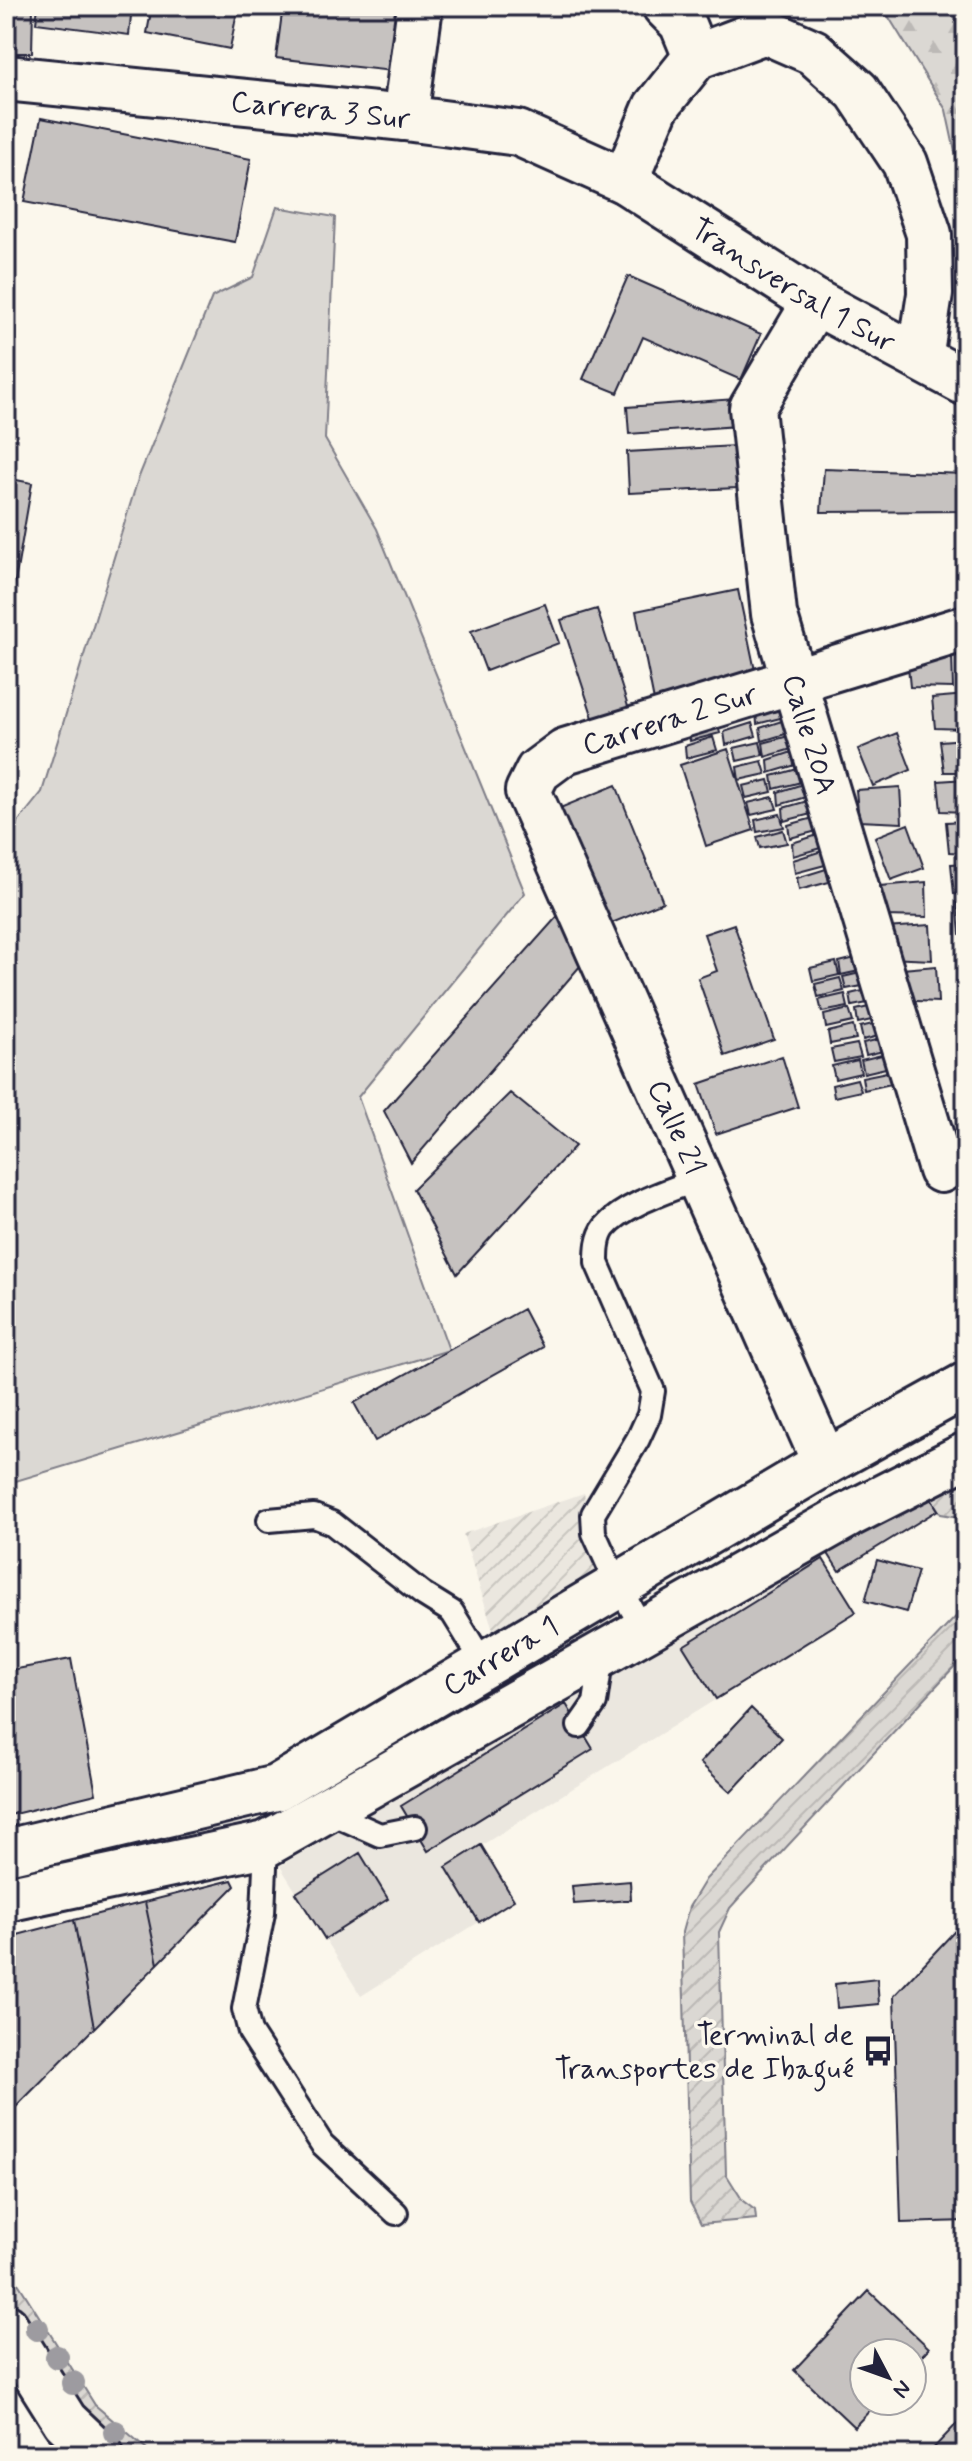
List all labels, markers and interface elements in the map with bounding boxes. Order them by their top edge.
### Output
street label: Carrera 3 Sur [229,83,412,139]
street label: Transversal 1 Sur [683,210,902,363]
street label: Calle 20A [772,670,845,800]
street label: Carrera 2 Sur [578,675,763,766]
street label: Calle 21 [637,1074,714,1181]
street label: Carrera 1 [436,1607,566,1706]
place label: Terminal de Transportes de Ibagué [554,2016,854,2092]
bus stop icon: Terminal de Transportes de Ibagué [861,2034,895,2068]
north arrow [848,2337,928,2417]
text: N [886,2374,917,2404]

